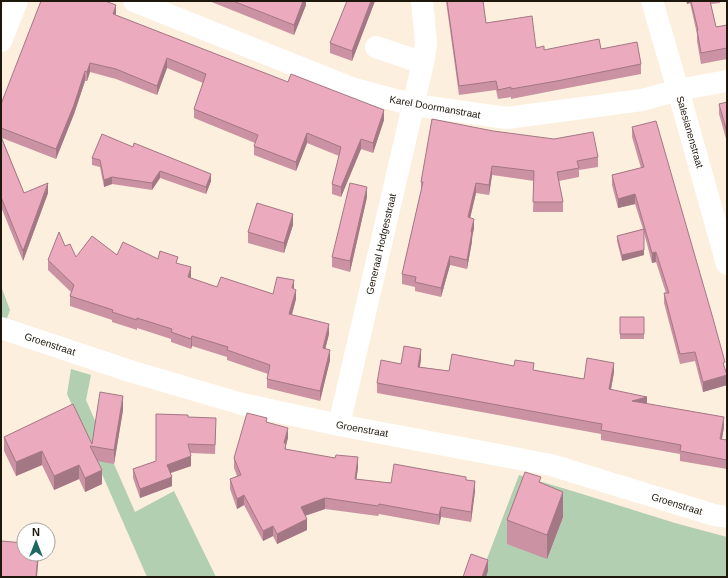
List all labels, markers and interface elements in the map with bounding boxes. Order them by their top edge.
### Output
street label: Karel Doormanstraat [389,94,482,120]
street label: Salesianenstraat [674,95,706,170]
street label: Generaal Hodgesstraat [364,192,398,296]
street label: Groenstraat [23,331,77,357]
street label: Groenstraat [335,419,389,439]
street label: Groenstraat [650,491,704,517]
north arrow [16,522,56,562]
text: N [32,526,40,538]

